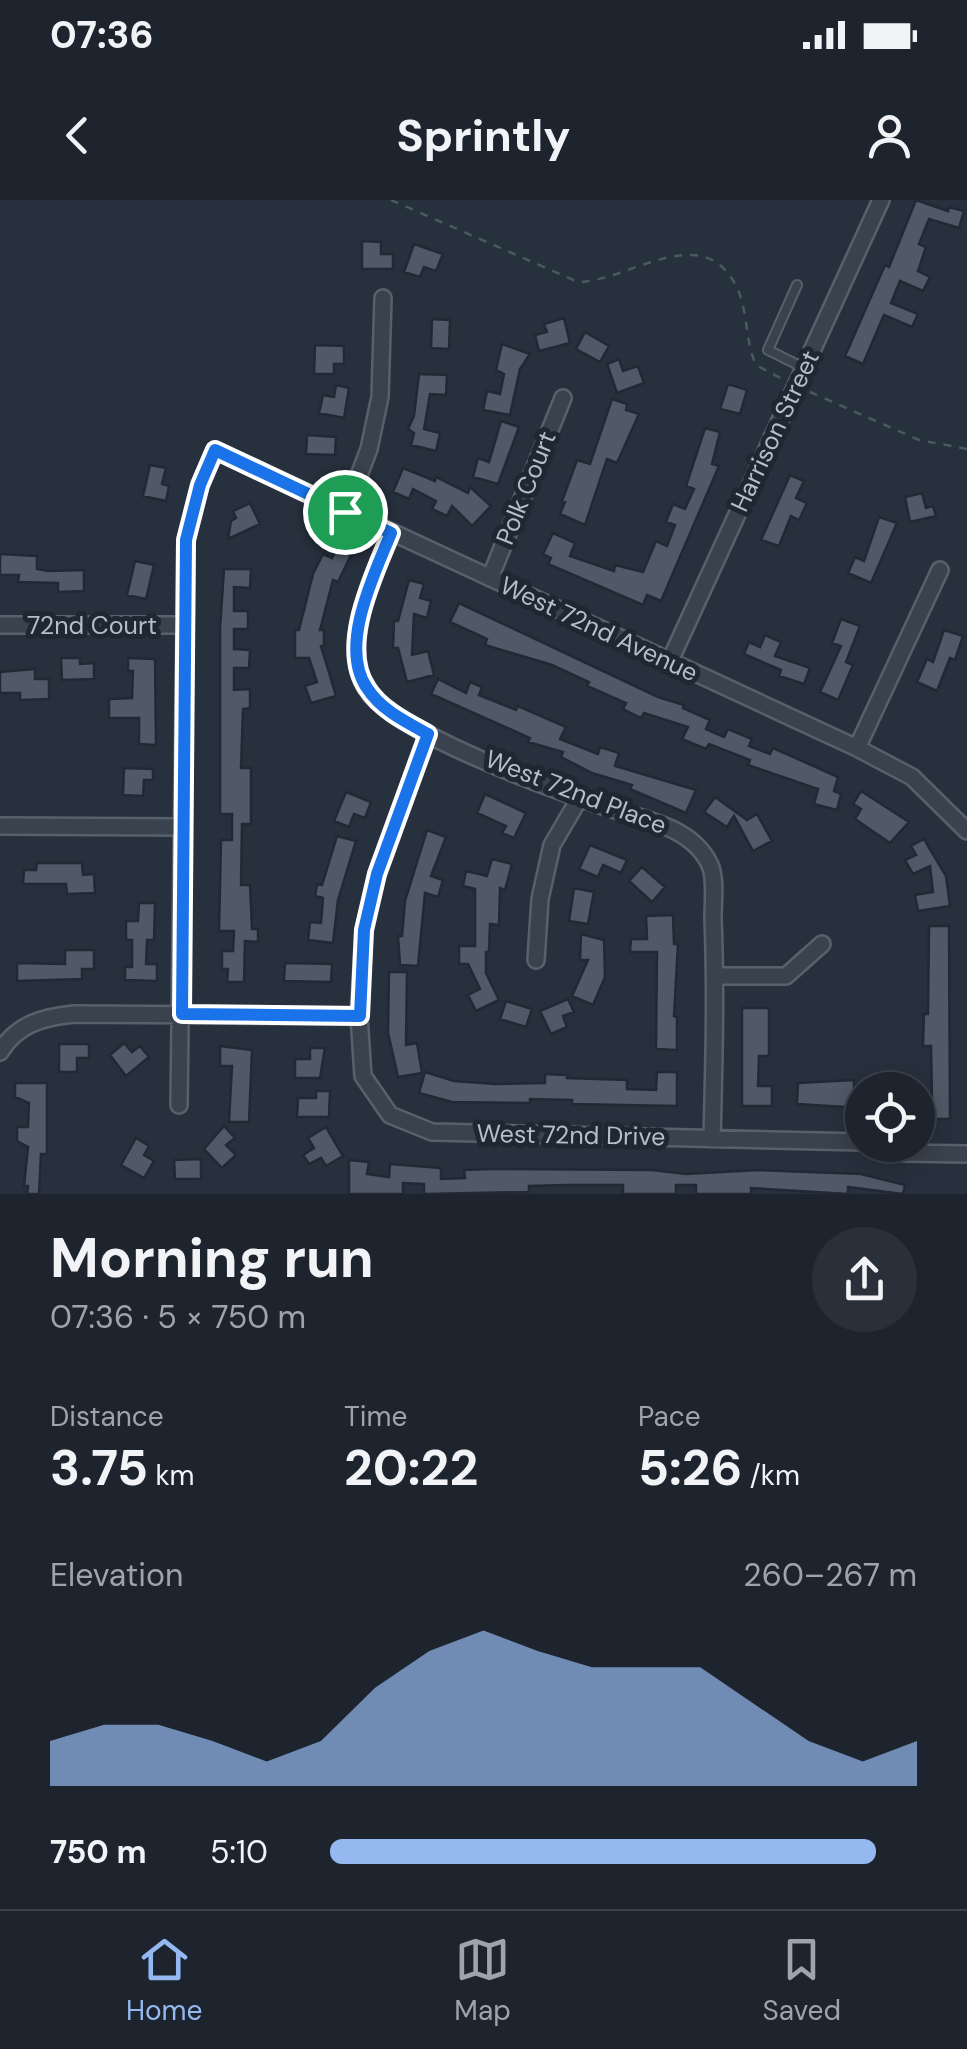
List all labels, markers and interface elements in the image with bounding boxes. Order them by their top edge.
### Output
text: 07:36 [50,10,154,60]
text: Sprintly [397,106,570,165]
icon: back [50,108,105,163]
icon: person [862,108,917,163]
street label: Harrison Street [723,345,827,517]
street label: Polk Court [488,426,564,550]
pin [303,470,388,555]
icon: arrive [318,485,373,540]
street label: West 72nd Avenue [495,569,703,689]
street label: 72nd Court [27,609,157,642]
street label: West 72nd Place [481,742,671,842]
map controls [845,1072,935,1162]
button: locate [845,1072,935,1162]
street label: West 72nd Drive [476,1117,666,1153]
text: Morning run [50,1222,374,1294]
button: share [812,1227,917,1332]
text: 07:36 · 5 × 750 m [50,1296,306,1338]
text: Distance [50,1398,164,1435]
text: Time [344,1398,407,1435]
text: Pace [638,1398,701,1435]
text: 3.75 [50,1435,148,1501]
text: 20:22 [344,1435,478,1501]
text: 5:26 [638,1435,742,1501]
text: km [148,1457,195,1494]
text: /km [742,1457,800,1494]
text: Elevation [50,1554,183,1596]
text: 260–267 m [743,1554,917,1596]
text: 750 m [50,1831,147,1873]
text: 5:10 [210,1831,268,1873]
tab: Home [126,1932,202,2029]
tab: Map [454,1932,511,2029]
tab: Saved [763,1932,841,2029]

